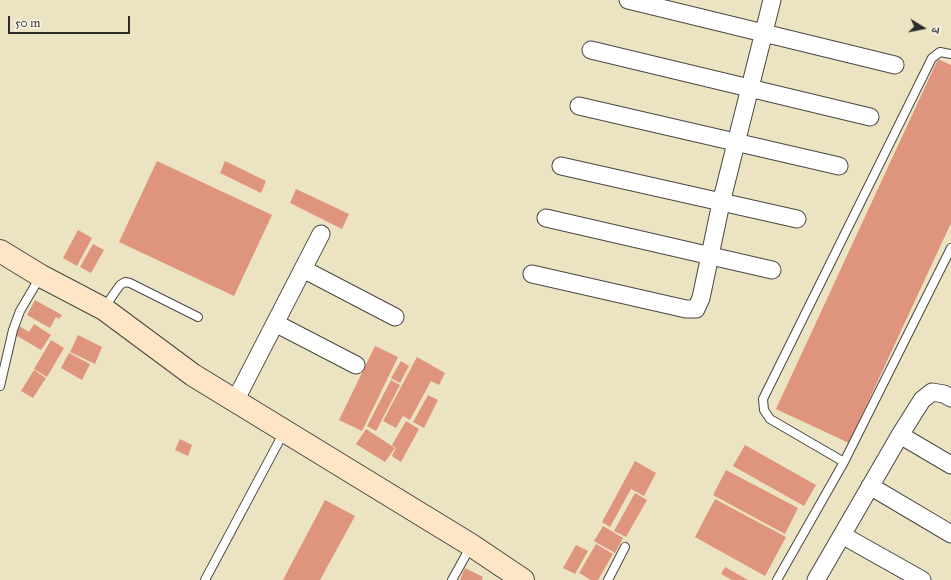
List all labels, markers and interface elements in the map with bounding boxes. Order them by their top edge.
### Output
scale bar [10,8,132,34]
north arrow [903,8,943,48]
text: 50 m [15,16,40,30]
text: उ [928,26,942,34]

